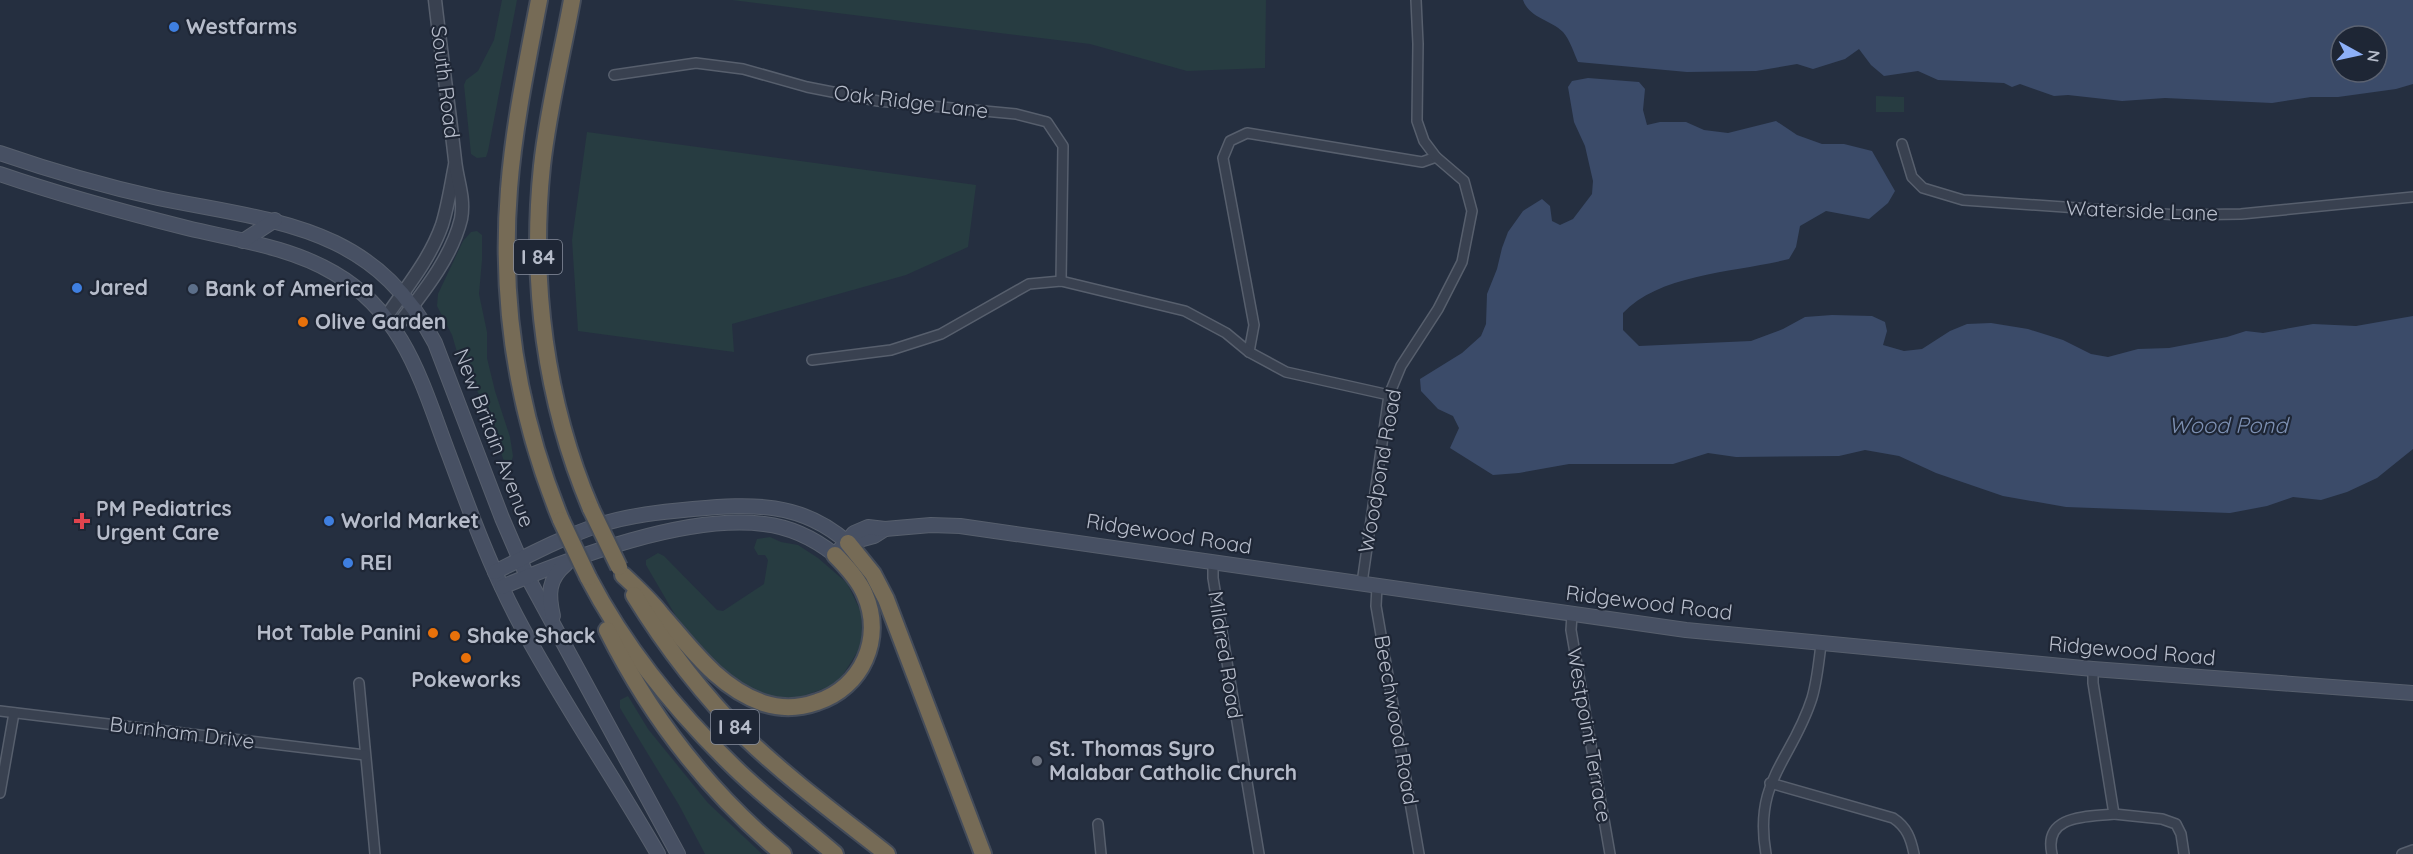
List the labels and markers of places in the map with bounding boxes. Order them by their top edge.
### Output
place label: Westfarms [186,13,297,39]
marker: Westfarms [167,20,181,34]
place label: Jared [89,274,148,300]
place label: Bank of America [205,275,374,301]
marker: Jared [70,281,84,295]
marker: Bank of America [186,282,200,296]
place label: Olive Garden [315,308,446,334]
marker: Olive Garden [296,315,310,329]
place label: PM Pediatrics Urgent Care [96,495,232,545]
place label: World Market [341,507,479,533]
marker: PM Pediatrics Urgent Care [73,512,91,530]
marker: World Market [322,514,336,528]
place label: REI [360,549,392,575]
marker: REI [341,556,355,570]
place label: Hot Table Panini [256,619,421,645]
place label: Shake Shack [467,622,596,648]
marker: Hot Table Panini [426,626,440,640]
marker: Shake Shack [448,629,462,643]
marker: Pokeworks [459,651,473,665]
place label: Pokeworks [411,666,521,692]
place label: St. Thomas Syro Malabar Catholic Church [1049,735,1297,785]
marker: St. Thomas Syro Malabar Catholic Church [1030,754,1044,768]

